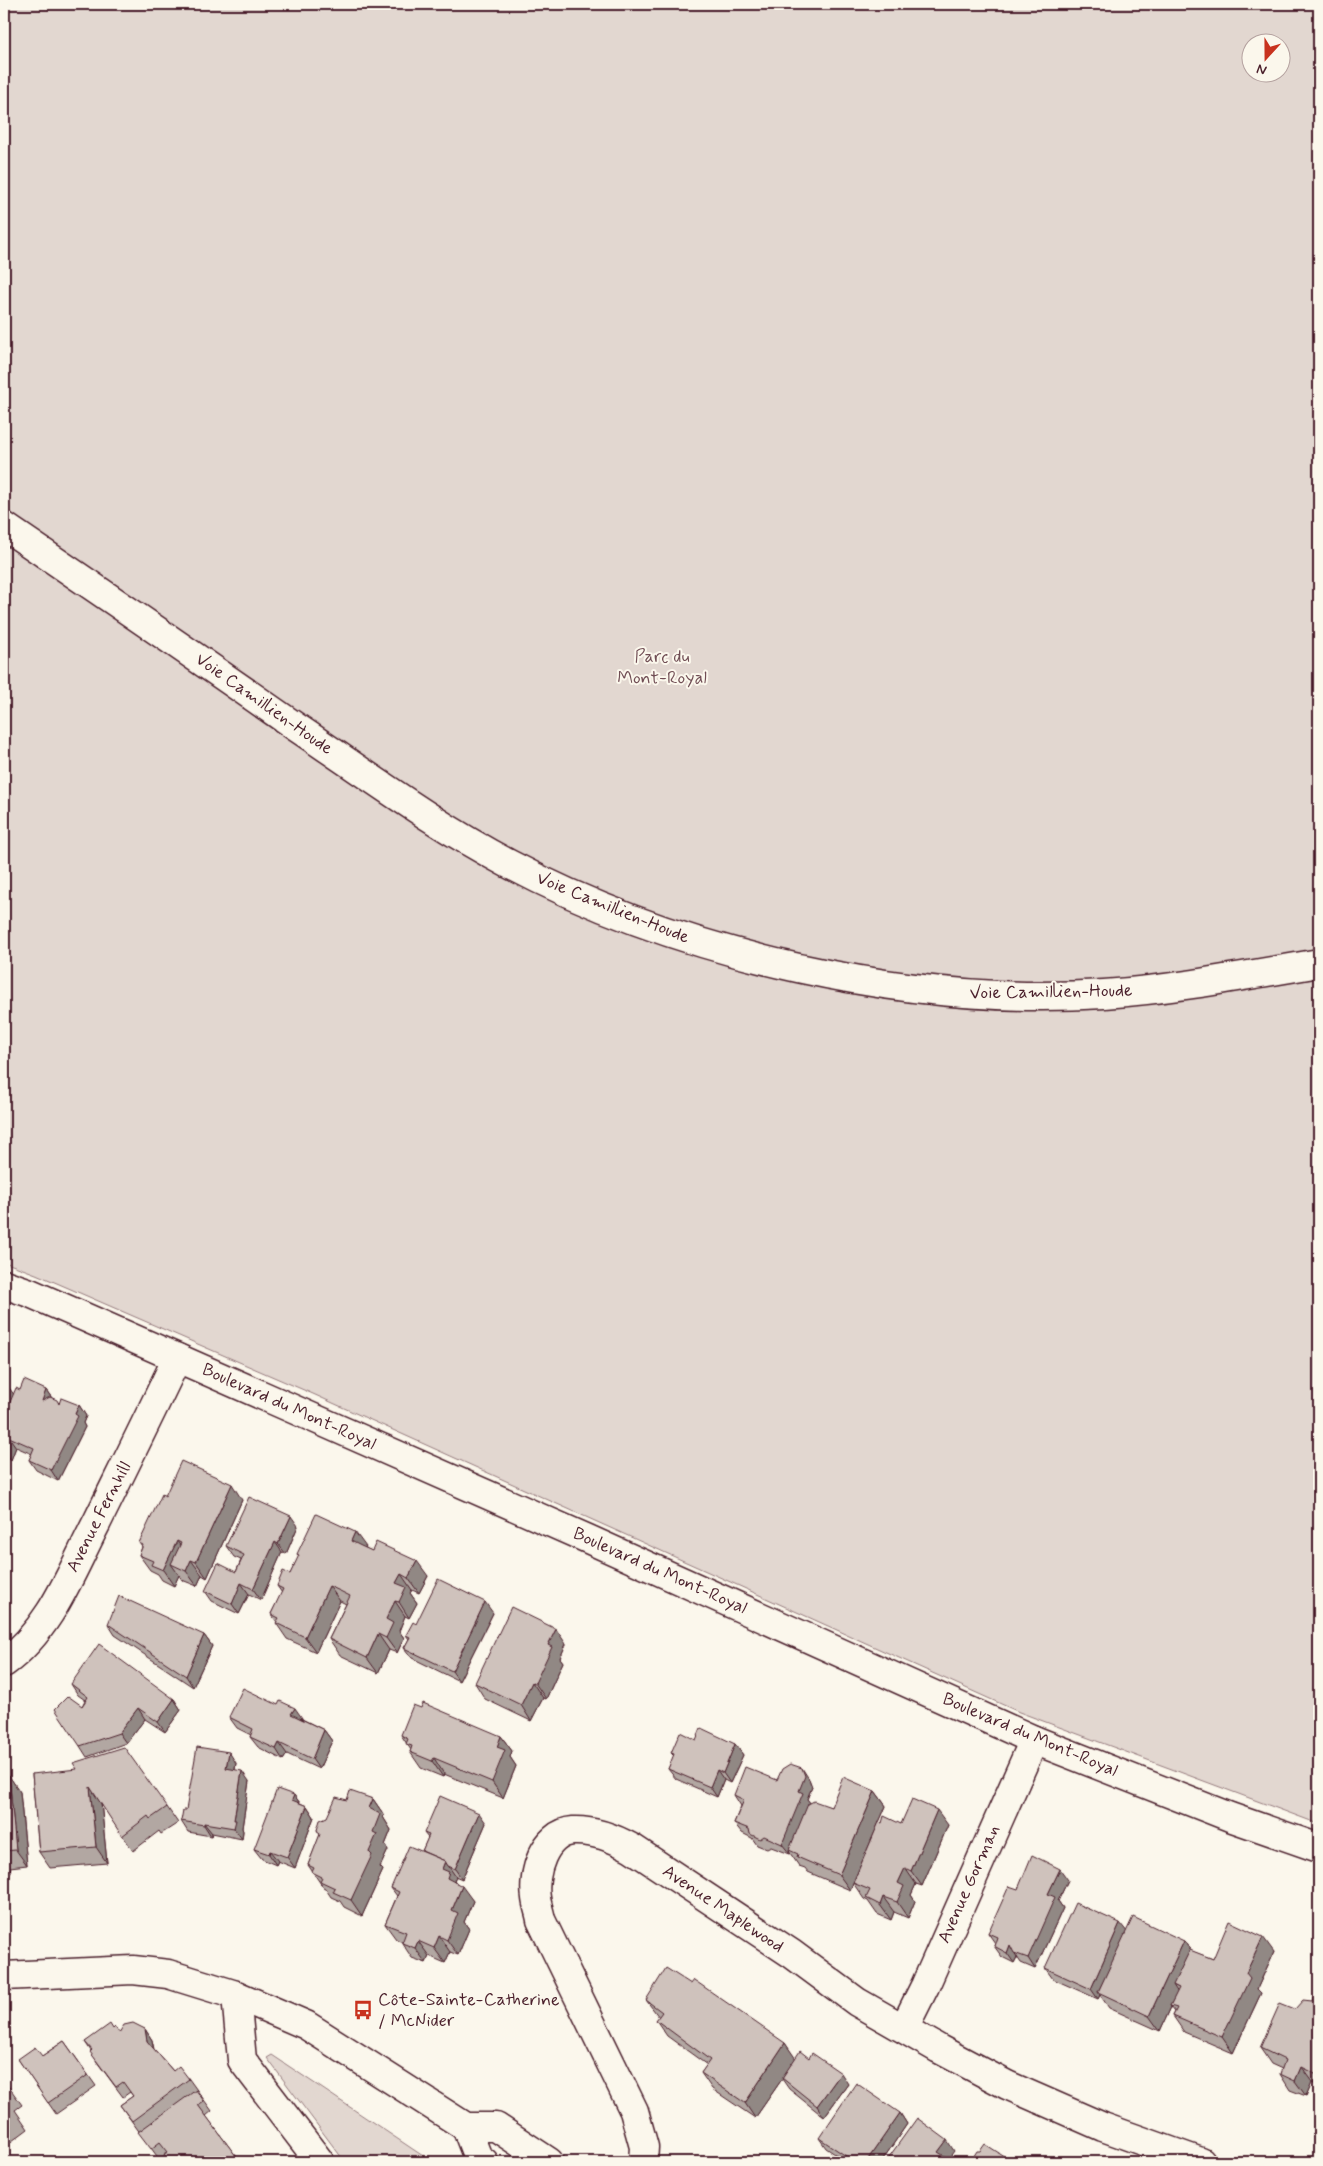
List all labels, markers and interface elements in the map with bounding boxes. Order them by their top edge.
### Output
north arrow [1240,32,1290,82]
text: N [1254,59,1269,79]
park label: Parc du Mont-Royal [617,645,707,690]
street label: Voie Camillien-Houde [190,647,338,761]
street label: Voie Camillien-Houde [533,866,693,950]
street label: Voie Camillien-Houde [969,979,1133,1005]
street label: Boulevard du Mont-Royal [198,1358,380,1456]
street label: Avenue Fernhill [61,1458,137,1576]
street label: Boulevard du Mont-Royal [569,1522,751,1620]
street label: Boulevard du Mont-Royal [939,1687,1121,1783]
street label: Avenue Gorman [932,1821,1006,1947]
street label: Avenue Maplewood [658,1859,788,1959]
place label: Côte-Sainte-Catherine / McNider [378,1988,560,2033]
bus stop icon: Côte-Sainte-Catherine / McNider [352,1999,374,2021]

